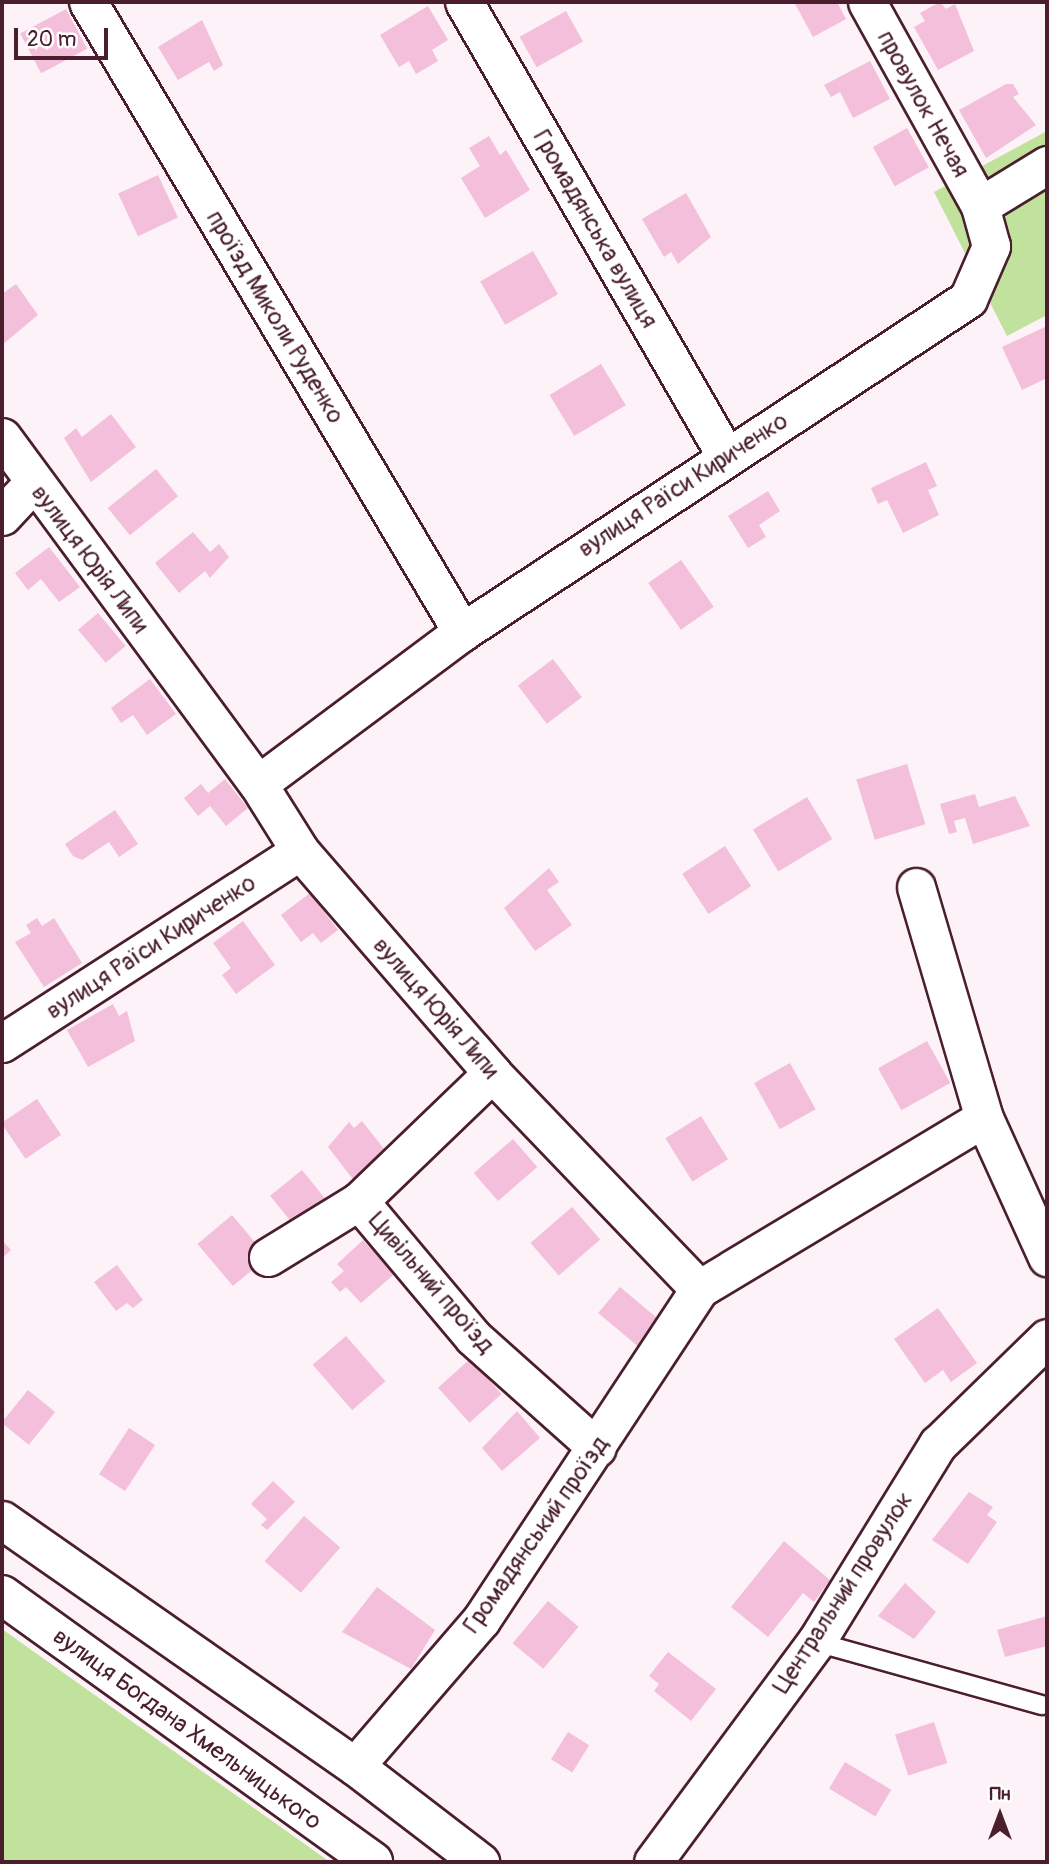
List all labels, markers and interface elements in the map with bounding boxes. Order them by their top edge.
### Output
scale bar [18,14,112,58]
text: 20 m [27,26,76,53]
street label: провулок Нечая [871,26,975,182]
street label: Громадянська вулиця [527,125,663,333]
street label: проїзд Миколи Руденко [200,205,350,429]
street label: вулиця Раїси Кириченко [573,407,793,563]
street label: вулиця Юрія Липи [25,479,155,639]
street label: вулиця Раїси Кириченко [41,869,261,1025]
street label: вулиця Юрія Липи [367,932,505,1084]
street label: Цивільний проїзд [362,1207,500,1359]
street label: Громадянський проїзд [457,1431,615,1639]
street label: Центральний провулок [767,1487,919,1699]
street label: вулиця Богдана Хмельницького [47,1622,327,1836]
north arrow [965,1780,1035,1850]
text: Пн [990,1782,1010,1806]

